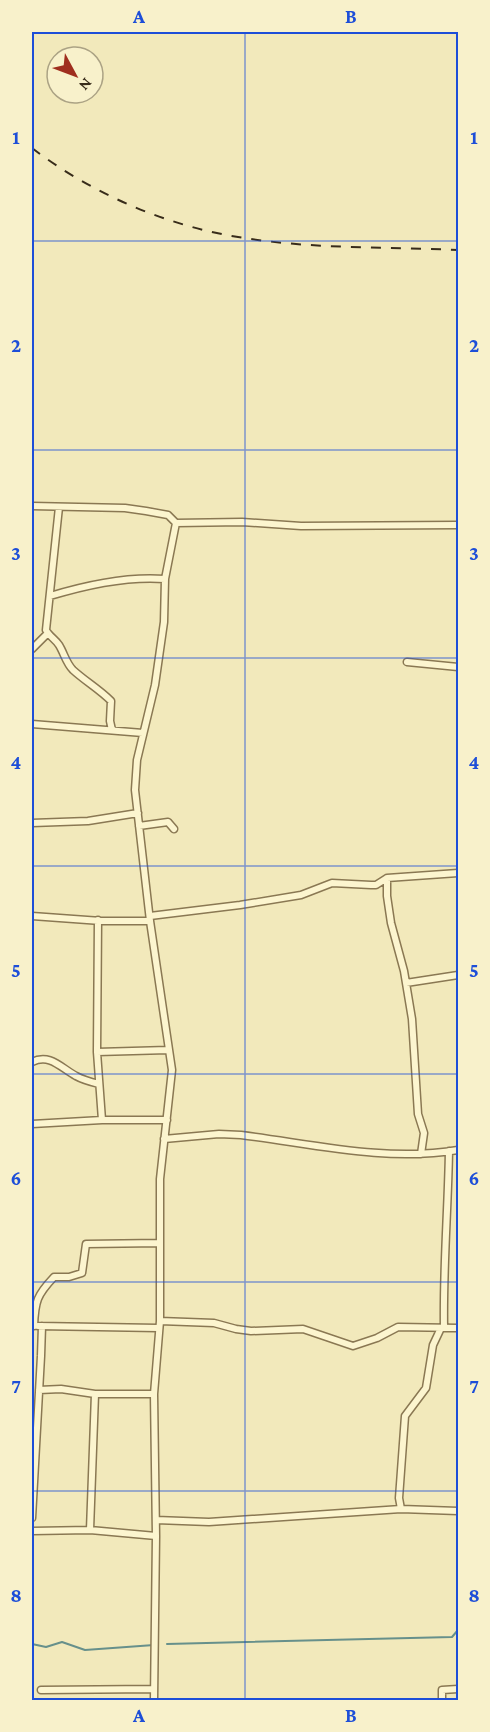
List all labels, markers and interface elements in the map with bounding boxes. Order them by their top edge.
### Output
text: A [132,5,146,27]
text: B [345,5,357,27]
north arrow [45,45,105,105]
text: N [76,75,96,94]
text: 1 [12,126,20,148]
text: 1 [470,126,478,148]
text: 2 [11,334,21,356]
text: 2 [469,334,479,356]
text: 3 [11,542,21,564]
text: 3 [469,542,479,564]
text: 4 [11,751,22,773]
text: 4 [469,751,480,773]
text: 5 [11,959,21,981]
text: 5 [469,959,479,981]
text: 6 [11,1167,21,1189]
text: 6 [469,1167,479,1189]
text: 7 [11,1375,21,1397]
text: 7 [469,1375,479,1397]
text: 8 [10,1584,22,1606]
text: 8 [468,1584,480,1606]
text: A [132,1704,146,1726]
text: B [345,1704,357,1726]

